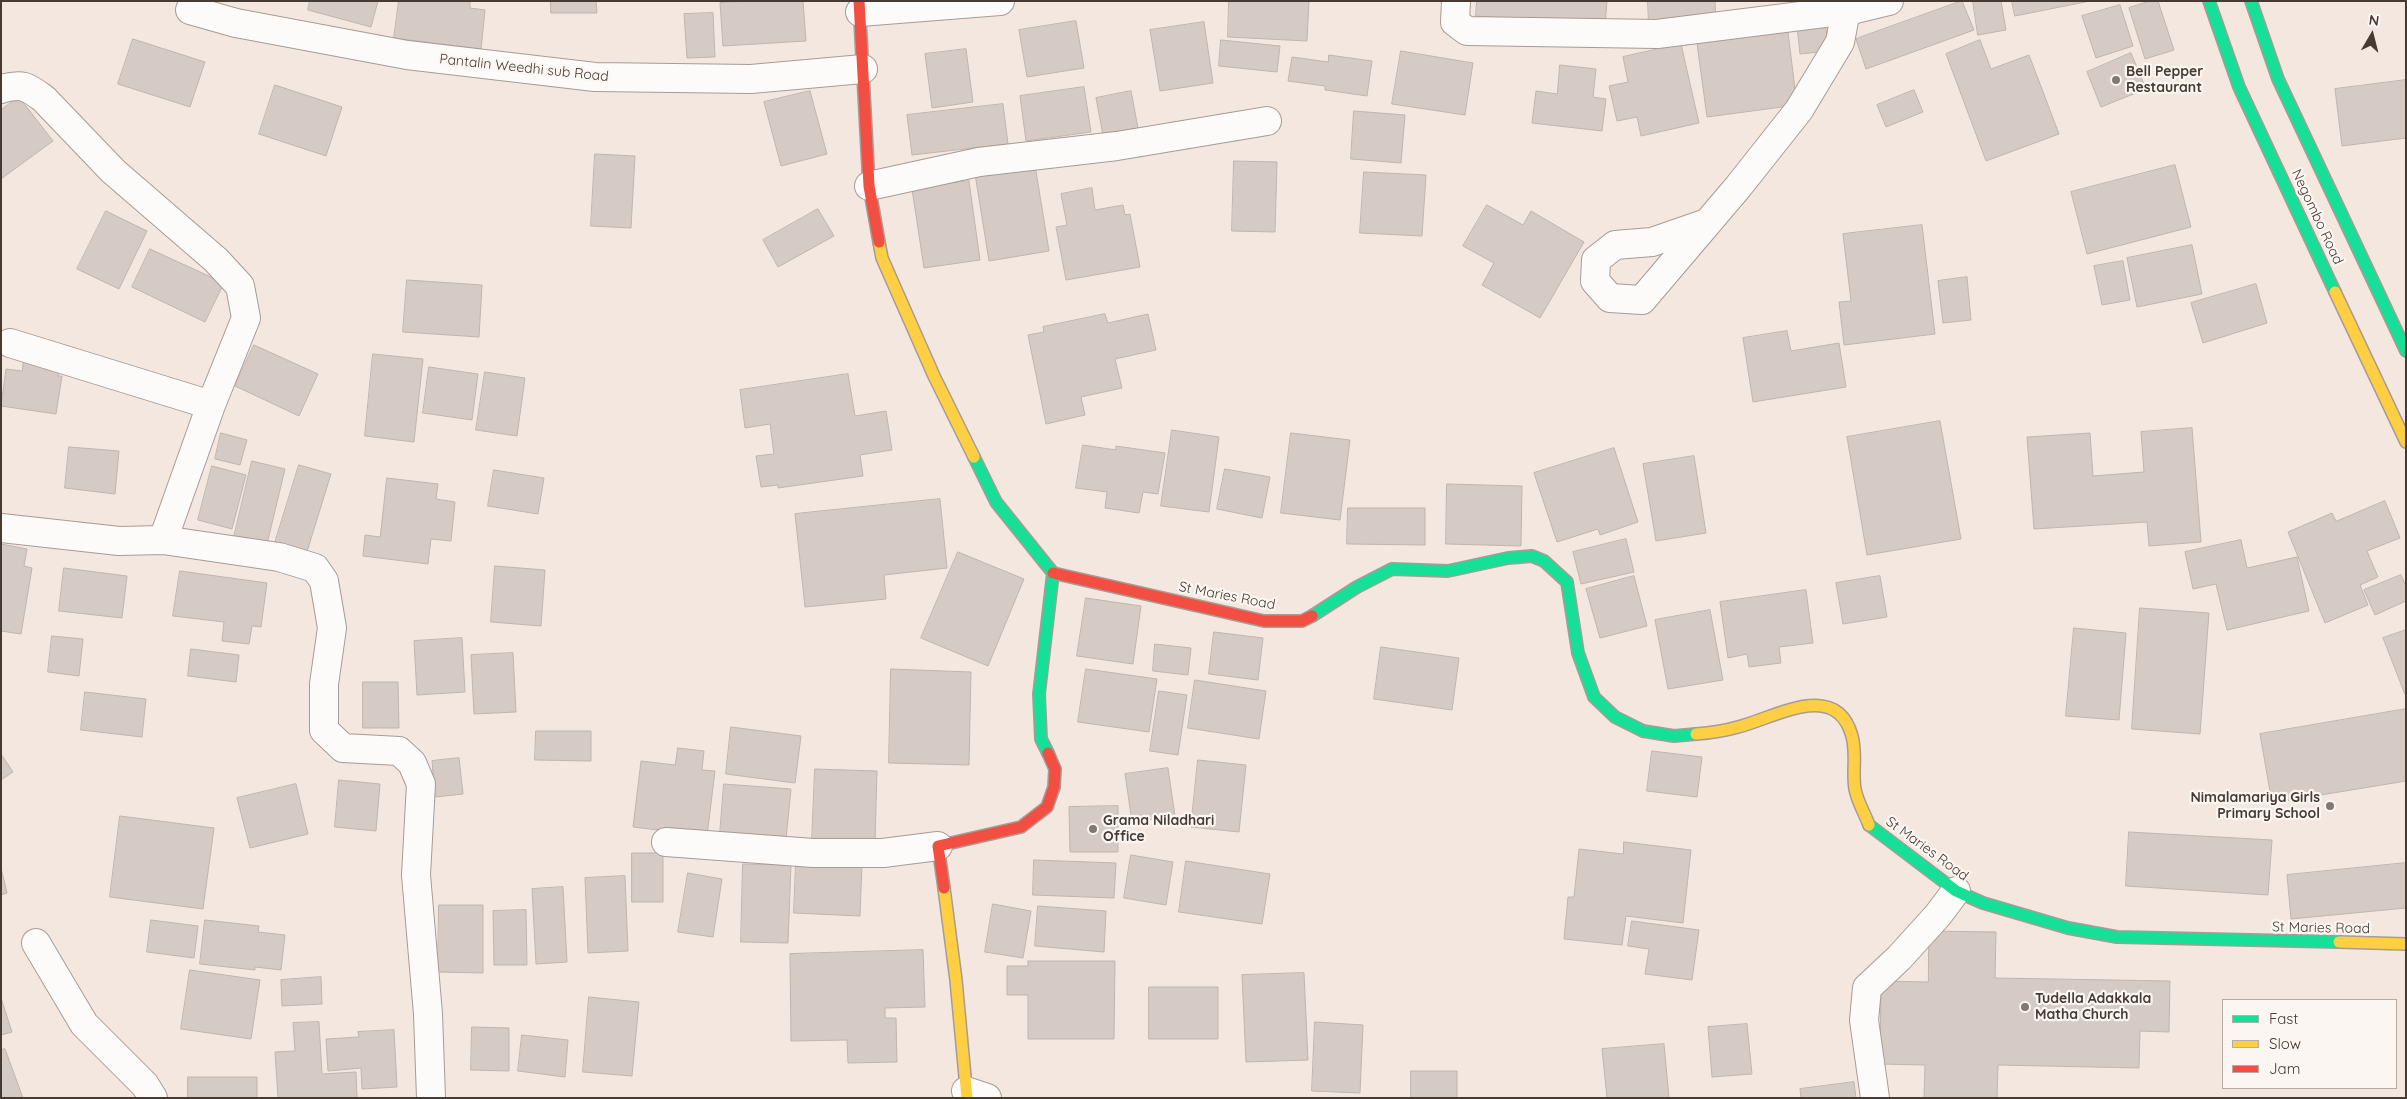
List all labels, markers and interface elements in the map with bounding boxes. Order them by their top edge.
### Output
north arrow [2347,10,2397,60]
text: N [2368,11,2380,30]
street label: Pantalin Weedhi sub Road [439,51,609,85]
place label: Bell Pepper Restaurant [2126,64,2203,96]
marker: Bell Pepper Restaurant [2110,74,2122,86]
street label: Negombo Road [2288,167,2346,267]
street label: St Maries Road [1177,578,1277,614]
place label: Nimalamariya Girls Primary School [2190,790,2320,822]
marker: Nimalamariya Girls Primary School [2324,800,2336,812]
place label: Grama Niladhari Office [1103,813,1214,846]
street label: St Maries Road [1882,813,1972,885]
marker: Grama Niladhari Office [1087,823,1099,835]
street label: St Maries Road [2272,919,2370,937]
place label: Tudella Adakkala Matha Church [2035,991,2151,1024]
legend [2222,999,2397,1089]
marker: Tudella Adakkala Matha Church [2019,1001,2031,1013]
text: Fast [2269,1009,2298,1028]
text: Slow [2269,1034,2301,1053]
text: Jam [2269,1059,2300,1078]

